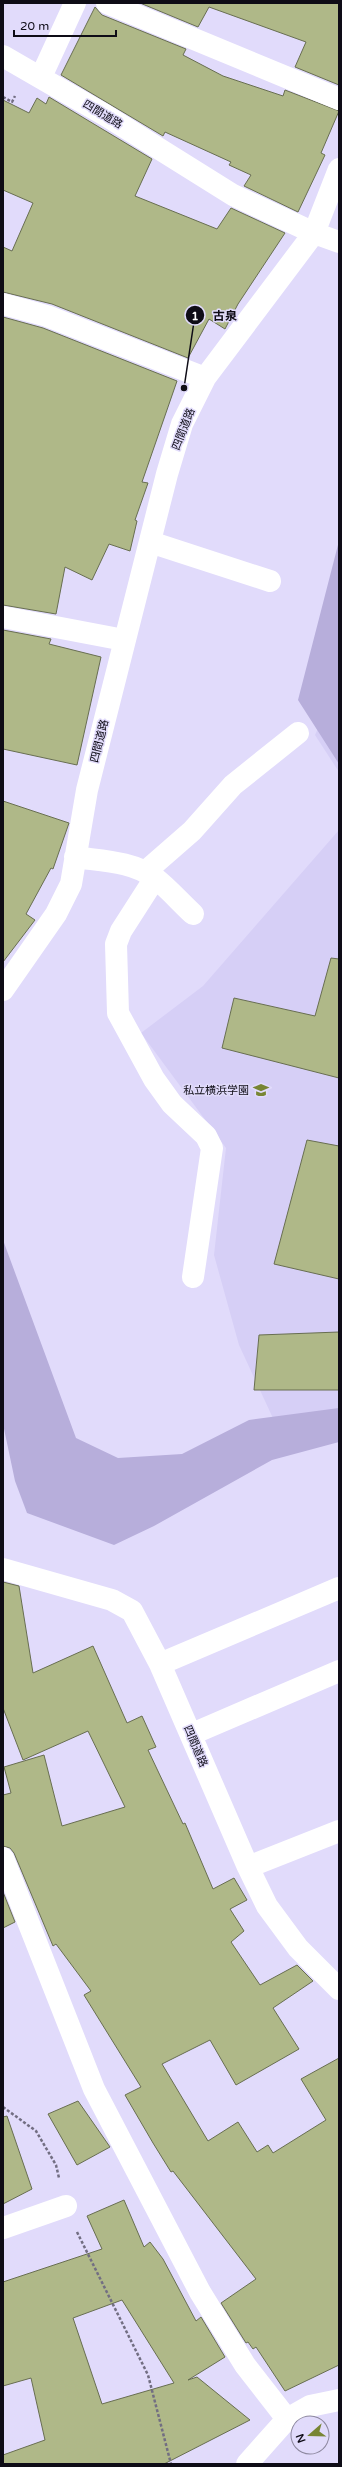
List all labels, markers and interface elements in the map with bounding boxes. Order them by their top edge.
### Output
scale bar [14,12,116,38]
text: 20 m [20,19,49,33]
street label: 四間道路 [81,98,125,131]
callout: 古泉 [185,303,245,327]
text: 1 [191,309,199,323]
text: 古泉 [213,309,237,323]
street label: 四間道路 [170,406,197,452]
street label: 四間道路 [88,718,111,764]
school or university icon: 私立横浜学園 [252,1081,270,1099]
place label: 私立横浜学園 [183,1084,249,1097]
street label: 四間道路 [181,1723,210,1769]
north arrow [290,2415,330,2455]
text: N [293,2432,309,2445]

